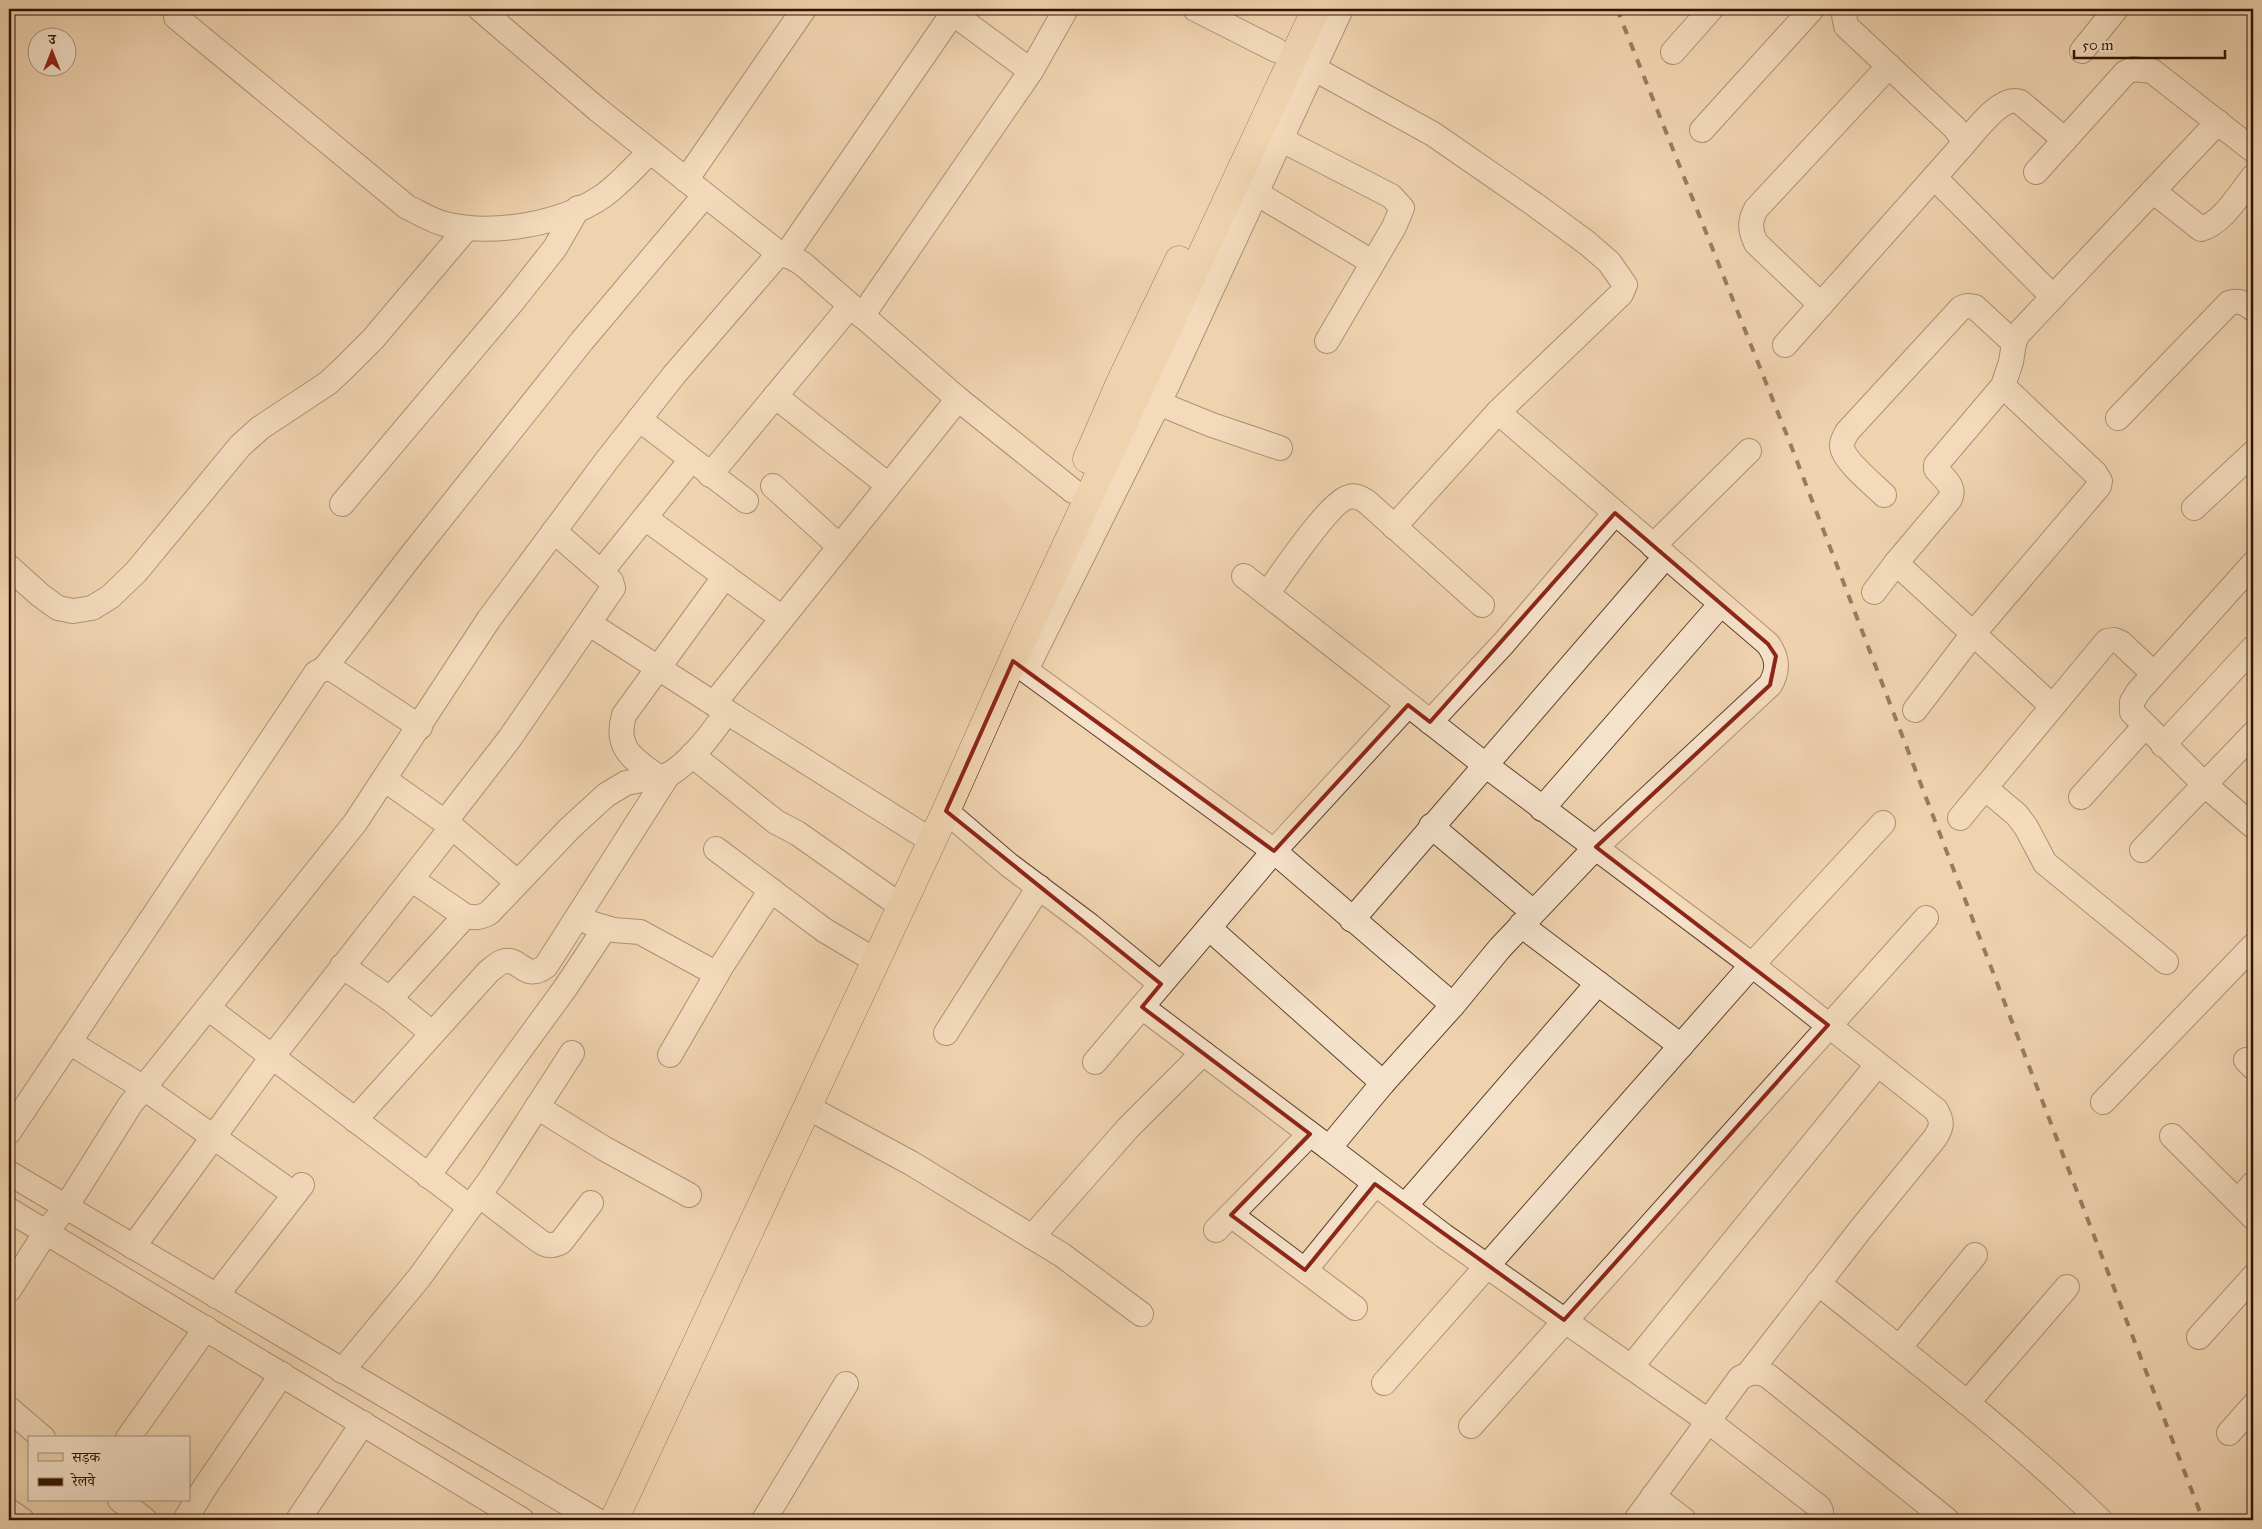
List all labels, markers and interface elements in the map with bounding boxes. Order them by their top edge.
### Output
north arrow [28,28,78,78]
scale bar [2074,28,2226,60]
text: उ [47,31,56,48]
text: 50 m [2082,36,2114,54]
legend [28,1436,190,1502]
text: सड़क [71,1448,101,1466]
text: रेलवे [70,1472,96,1490]

